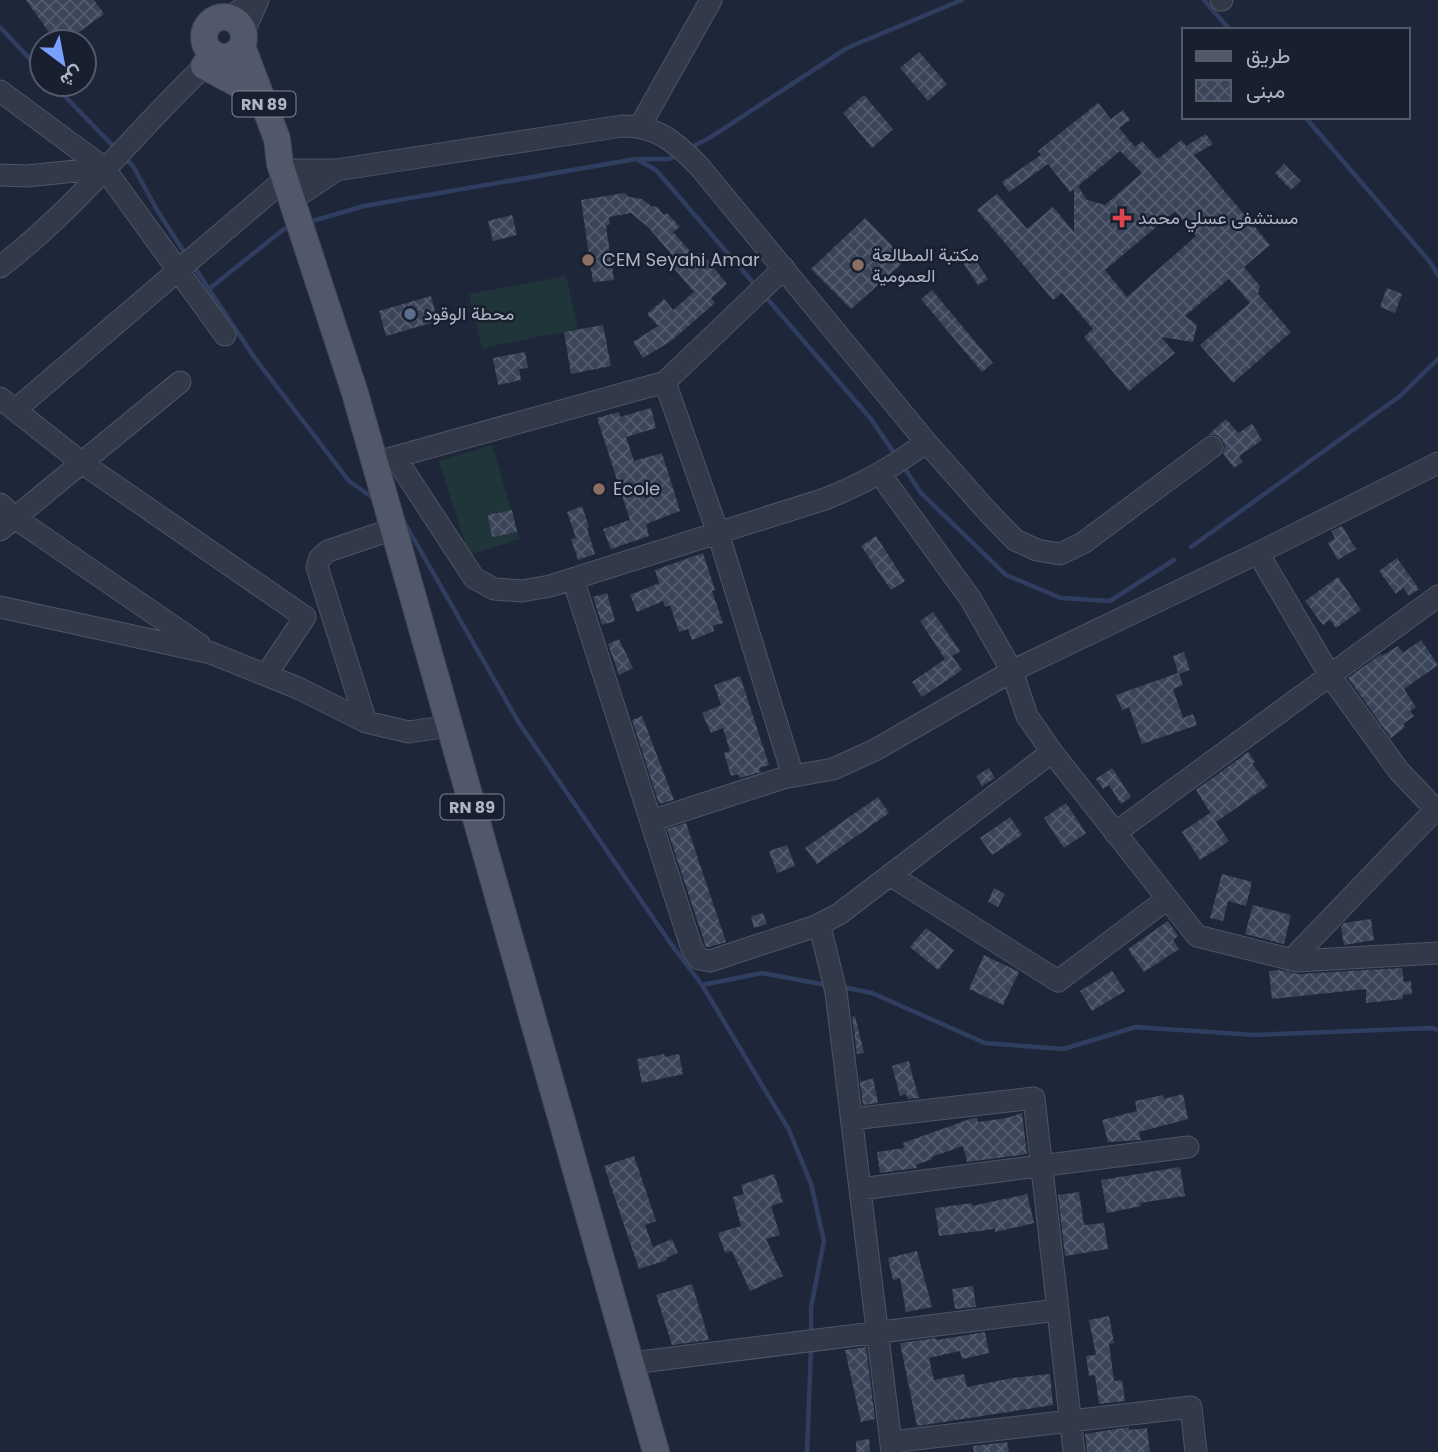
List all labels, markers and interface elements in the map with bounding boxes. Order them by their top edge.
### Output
north arrow [28,28,98,98]
legend [1182,28,1410,119]
text: طريق [1246,41,1291,70]
text: ش [55,59,89,95]
text: مبنى [1246,76,1285,105]
road number: RN 89 [232,92,296,116]
place label: مستشفى عسلي محمد [1138,205,1298,233]
marker: مستشفى عسلي محمد [1112,208,1132,228]
place label: مكتبة المطالعة العمومية [872,242,979,288]
place label: CEM Seyahi Amar [602,247,760,272]
marker: CEM Seyahi Amar [580,252,596,268]
marker: مكتبة المطالعة العمومية [850,257,866,273]
place label: محطة الوقود [424,301,514,326]
marker: محطة الوقود [402,306,418,322]
place label: Ecole [613,476,660,501]
marker: Ecole [591,481,607,497]
road number: RN 89 [440,794,504,820]

